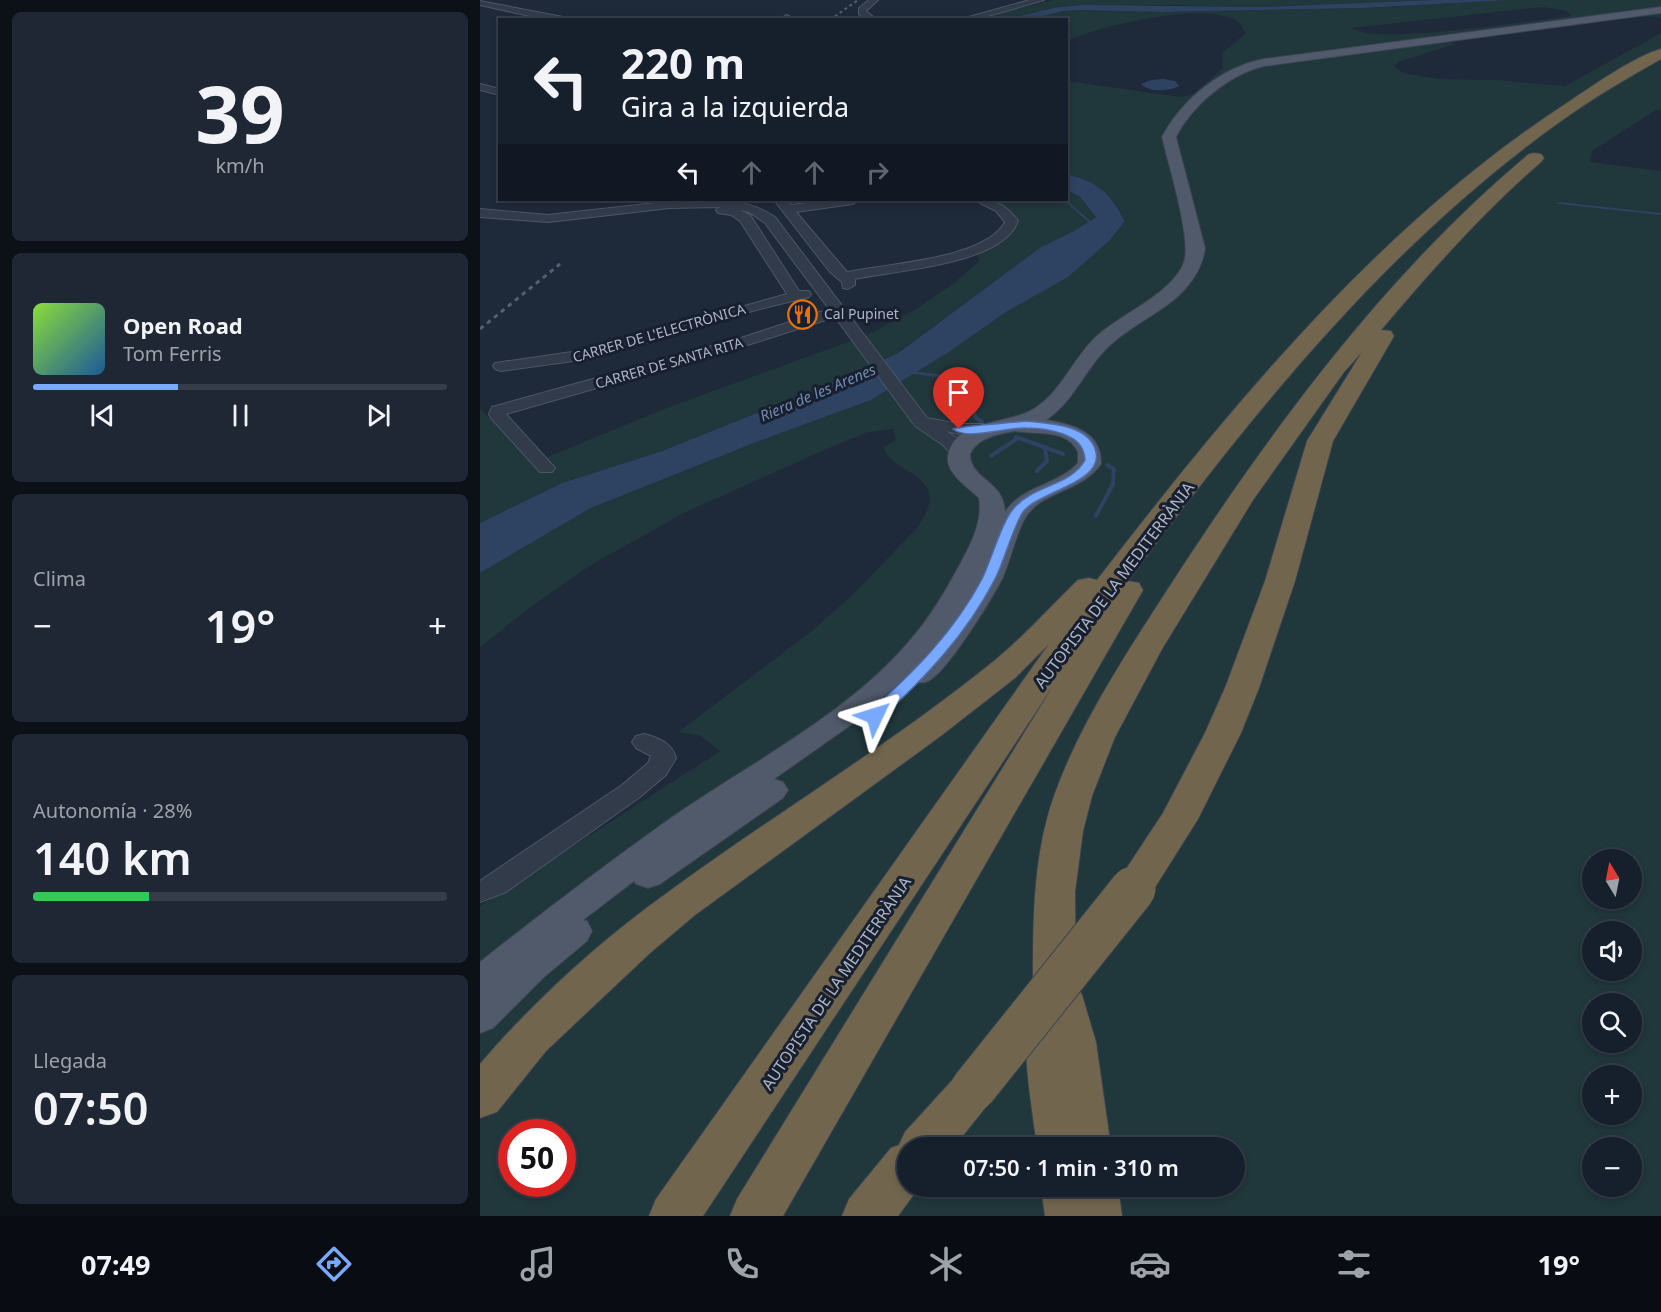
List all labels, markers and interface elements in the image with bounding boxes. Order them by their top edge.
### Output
text: 220 m [621,34,745,91]
icon: left [522,42,600,120]
text: 39 [195,60,285,166]
text: Gira a la izquierda [621,88,849,125]
text: km/h [215,152,265,179]
icon: left [672,156,705,189]
icon: ahead [735,156,768,189]
icon: ahead [798,156,831,189]
icon: right [861,156,894,189]
restaurant icon: Cal Pupinet [787,298,819,330]
street label: CARRER DE L'ELECTRÒNICA [570,299,747,366]
place label: Cal Pupinet [824,304,899,323]
text: Open Road [123,310,243,340]
street label: CARRER DE SANTA RITA [593,332,745,393]
text: Tom Ferris [123,340,222,367]
water label: Riera de les Arenes [757,358,879,426]
pin [933,367,984,429]
icon: arrive [942,376,975,409]
icon: previous [86,399,119,432]
icon: pause [224,399,257,432]
icon: next [362,399,395,432]
street label: AUTOPISTA DE LA MEDITERRÀNIA [1029,477,1199,693]
text: Clima [33,565,86,592]
text: 19° [205,595,275,656]
text: − [33,603,52,648]
text: + [428,603,447,648]
position arrow [843,684,907,748]
text: Autonomía · 28% [33,797,192,824]
text: 140 km [33,827,192,888]
north arrow [1582,849,1642,909]
map controls [1582,849,1642,1197]
street label: AUTOPISTA DE LA MEDITERRÀNIA [756,871,916,1094]
button: sound [1582,921,1642,981]
button: search [1582,993,1642,1053]
text: Llegada [33,1047,107,1074]
button: + [1582,1065,1642,1125]
text: 07:50 [33,1077,148,1138]
speed limit sign: 50 [498,1119,576,1197]
button: − [1582,1137,1642,1197]
text: 07:50 · 1 min · 310 m [963,1152,1179,1182]
icon: directions [313,1243,355,1285]
icon: music [517,1243,559,1285]
icon: phone [721,1243,763,1285]
icon: climate [925,1243,967,1285]
icon: car [1129,1243,1171,1285]
icon: filters [1333,1243,1375,1285]
text: 07:49 [81,1246,150,1283]
text: 19° [1538,1246,1580,1283]

